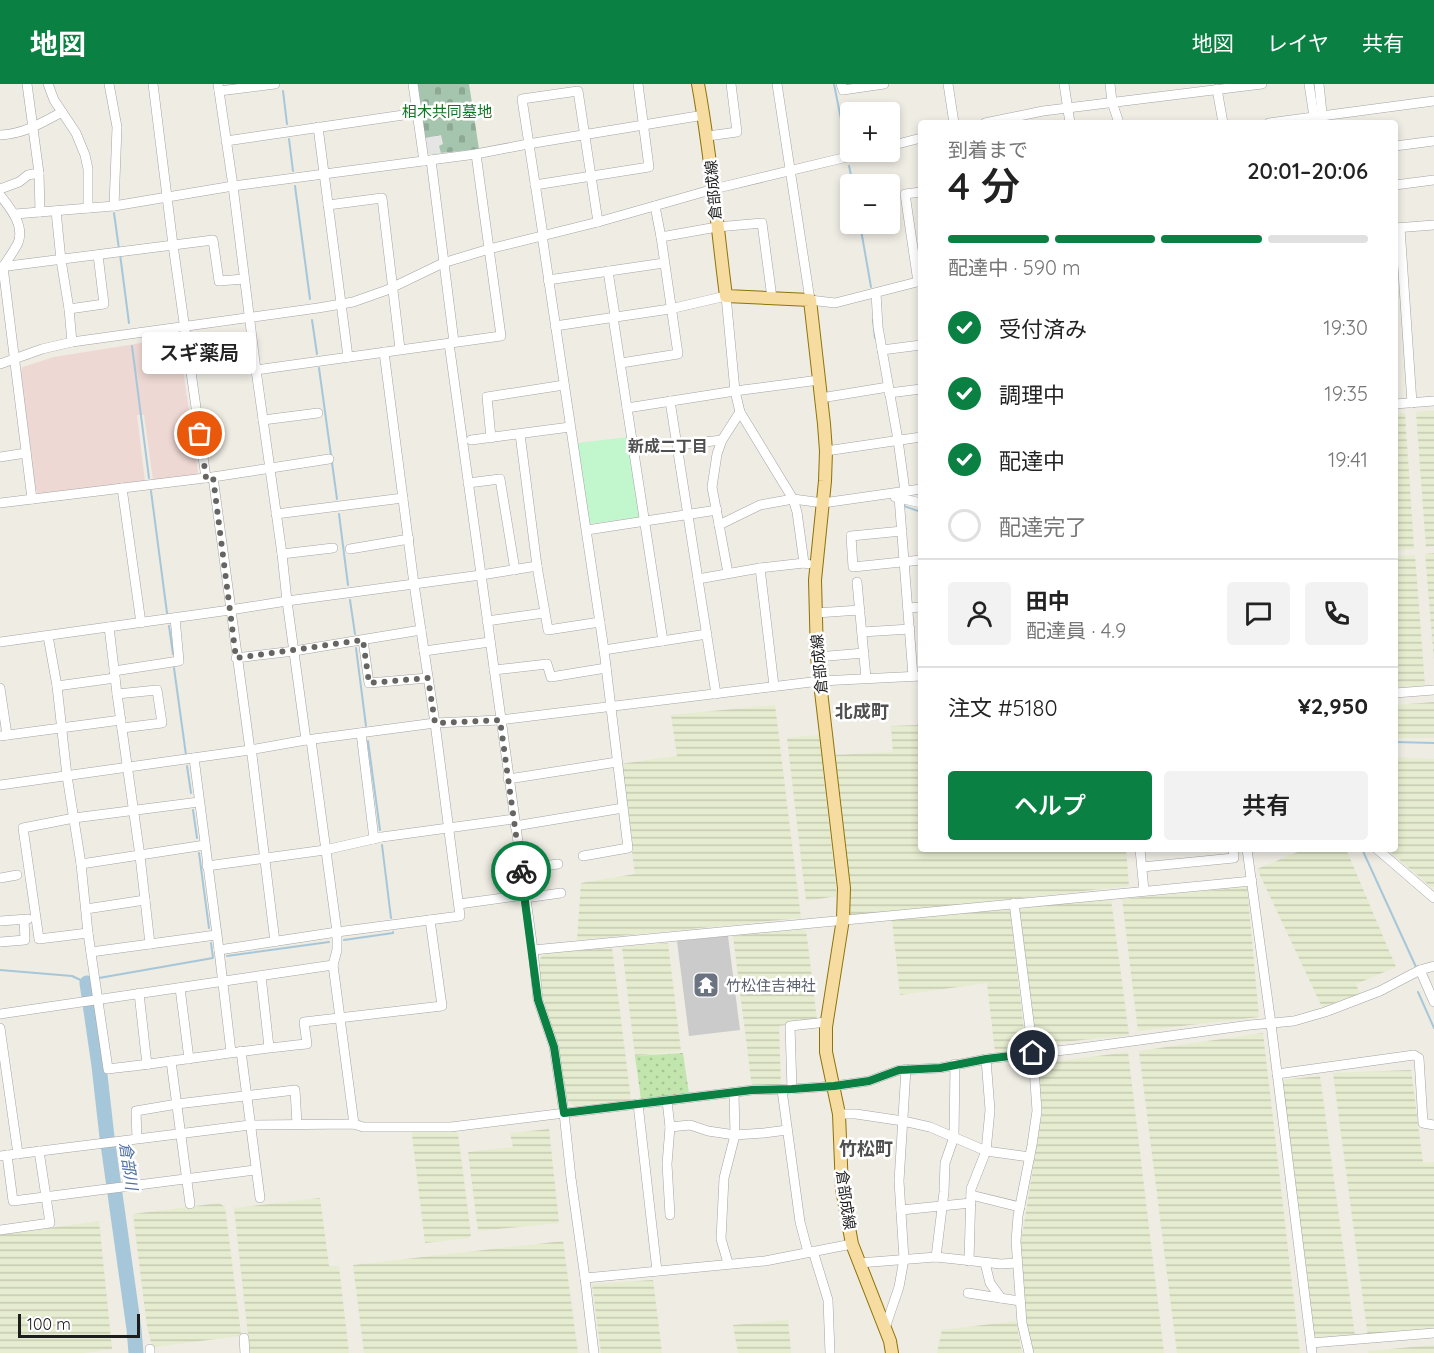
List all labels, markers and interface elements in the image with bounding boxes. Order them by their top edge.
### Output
text: 地図 [30,26,86,61]
text: 地図 [1192,30,1234,56]
text: レイヤ [1267,30,1329,56]
text: 共有 [1362,30,1404,56]
park label: 相木共同墓地 [402,102,492,121]
map controls [840,102,900,234]
button: + [840,102,900,162]
text: 到着まで [948,137,1028,162]
text: 20:01–20:06 [1247,157,1368,185]
street label: 倉部成線 [701,159,725,221]
text: 4 分 [948,161,1020,210]
button: − [840,174,900,234]
text: 配達中 · 590 m [948,255,1080,280]
icon: check [948,311,981,344]
text: 受付済み [999,315,1087,343]
text: 19:30 [1323,315,1368,340]
callout: スギ薬局 [143,332,257,374]
text: スギ薬局 [159,340,239,365]
icon: check [948,377,981,410]
text: 調理中 [999,381,1065,409]
text: 19:35 [1324,381,1368,406]
pin [174,408,225,459]
icon: bag [183,417,216,450]
district label: 新成二丁目 [628,436,708,456]
icon: check [948,443,981,476]
text: 配達中 [999,447,1065,475]
text: 19:41 [1328,447,1368,472]
text: 配達完了 [999,513,1087,541]
button: person [948,582,1011,645]
button: chat [1227,582,1290,645]
button: phone [1305,582,1368,645]
text: 田中 [1026,587,1070,615]
text: 配達員 · 4.9 [1026,618,1126,643]
street label: 倉部成線 [807,633,831,695]
text: ¥2,950 [1298,692,1368,720]
text: 注文 #5180 [948,694,1058,722]
district label: 北成町 [835,700,889,723]
button: ヘルプ [948,771,1152,840]
button: 共有 [1164,771,1368,840]
courier [491,841,551,901]
icon: bike [505,855,538,888]
temple icon: 竹松住吉神社 [691,970,721,1000]
place label: 竹松住吉神社 [726,976,816,995]
pin [1007,1027,1058,1078]
icon: home [1016,1036,1049,1069]
district label: 竹松町 [839,1137,893,1160]
water label: 倉部川 [116,1141,143,1193]
street label: 倉部成線 [832,1169,860,1231]
scale bar [18,1311,140,1338]
text: 100 m [27,1314,71,1334]

